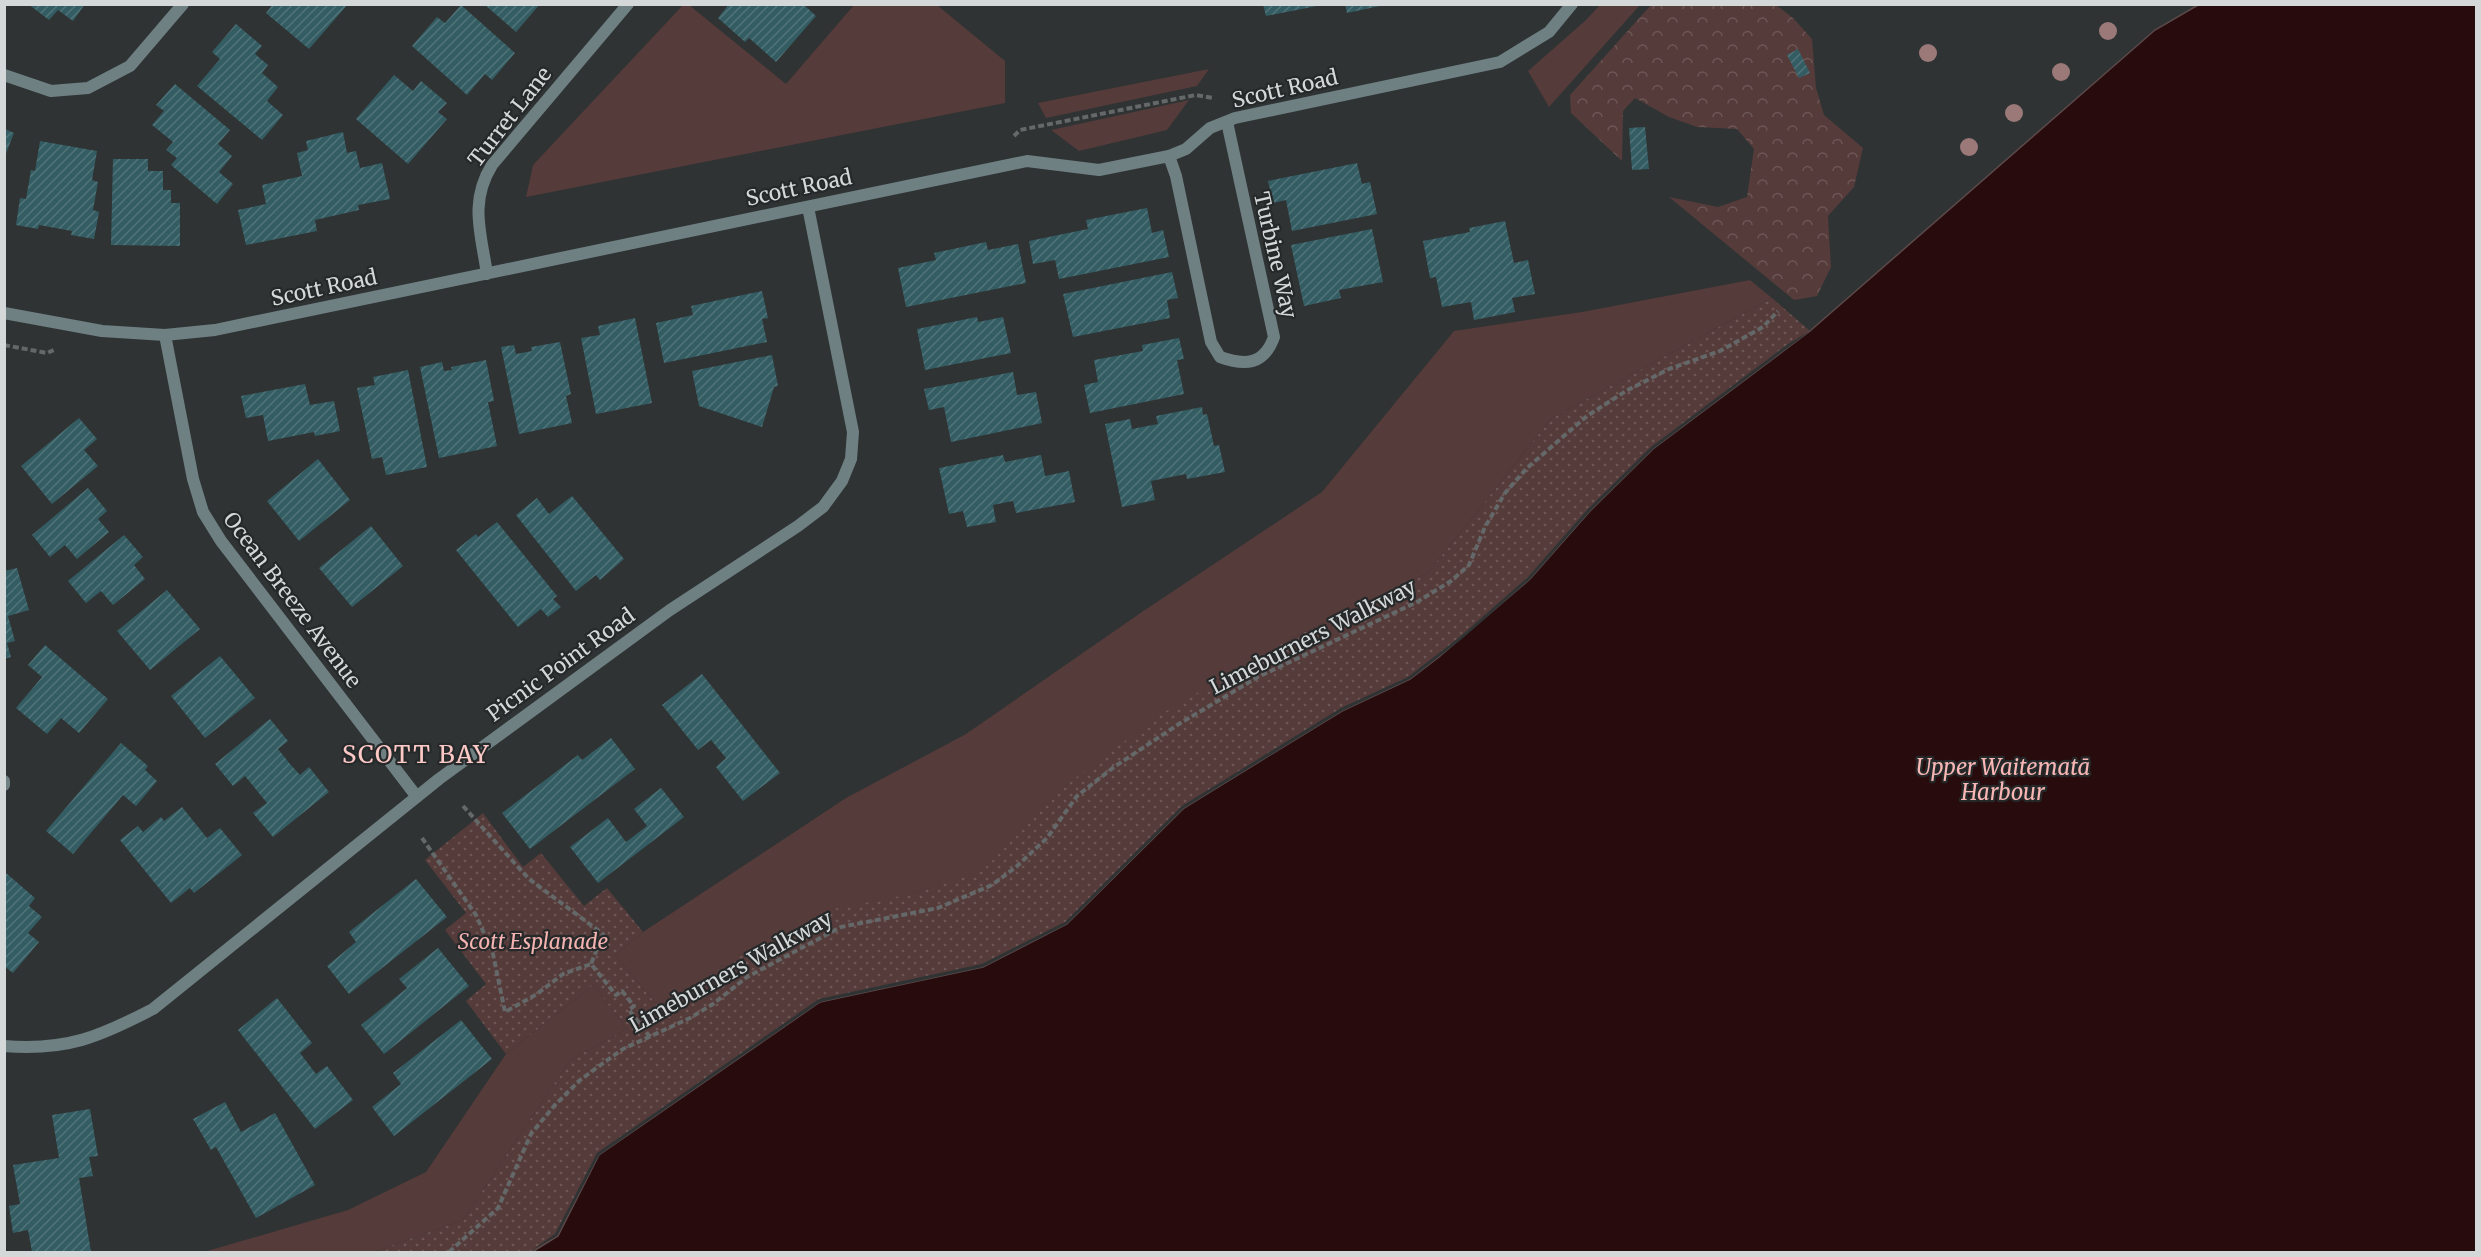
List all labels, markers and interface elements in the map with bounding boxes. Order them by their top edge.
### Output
street label: Turret Lane [462,61,557,172]
street label: Scott Road [1229,63,1341,114]
street label: Scott Road [743,163,855,212]
street label: Turbine Way [1248,189,1303,322]
street label: Scott Road [268,263,380,312]
street label: Ocean Breeze Avenue [217,506,367,693]
street label: Limeburners Walkway [1205,572,1421,700]
street label: Picnic Point Road [481,602,640,727]
district label: SCOTT BAY [342,739,490,770]
water label: Upper Waitematā Harbour [1916,753,2090,806]
street label: Limeburners Walkway [625,904,838,1039]
park label: Scott Esplanade [458,928,608,955]

